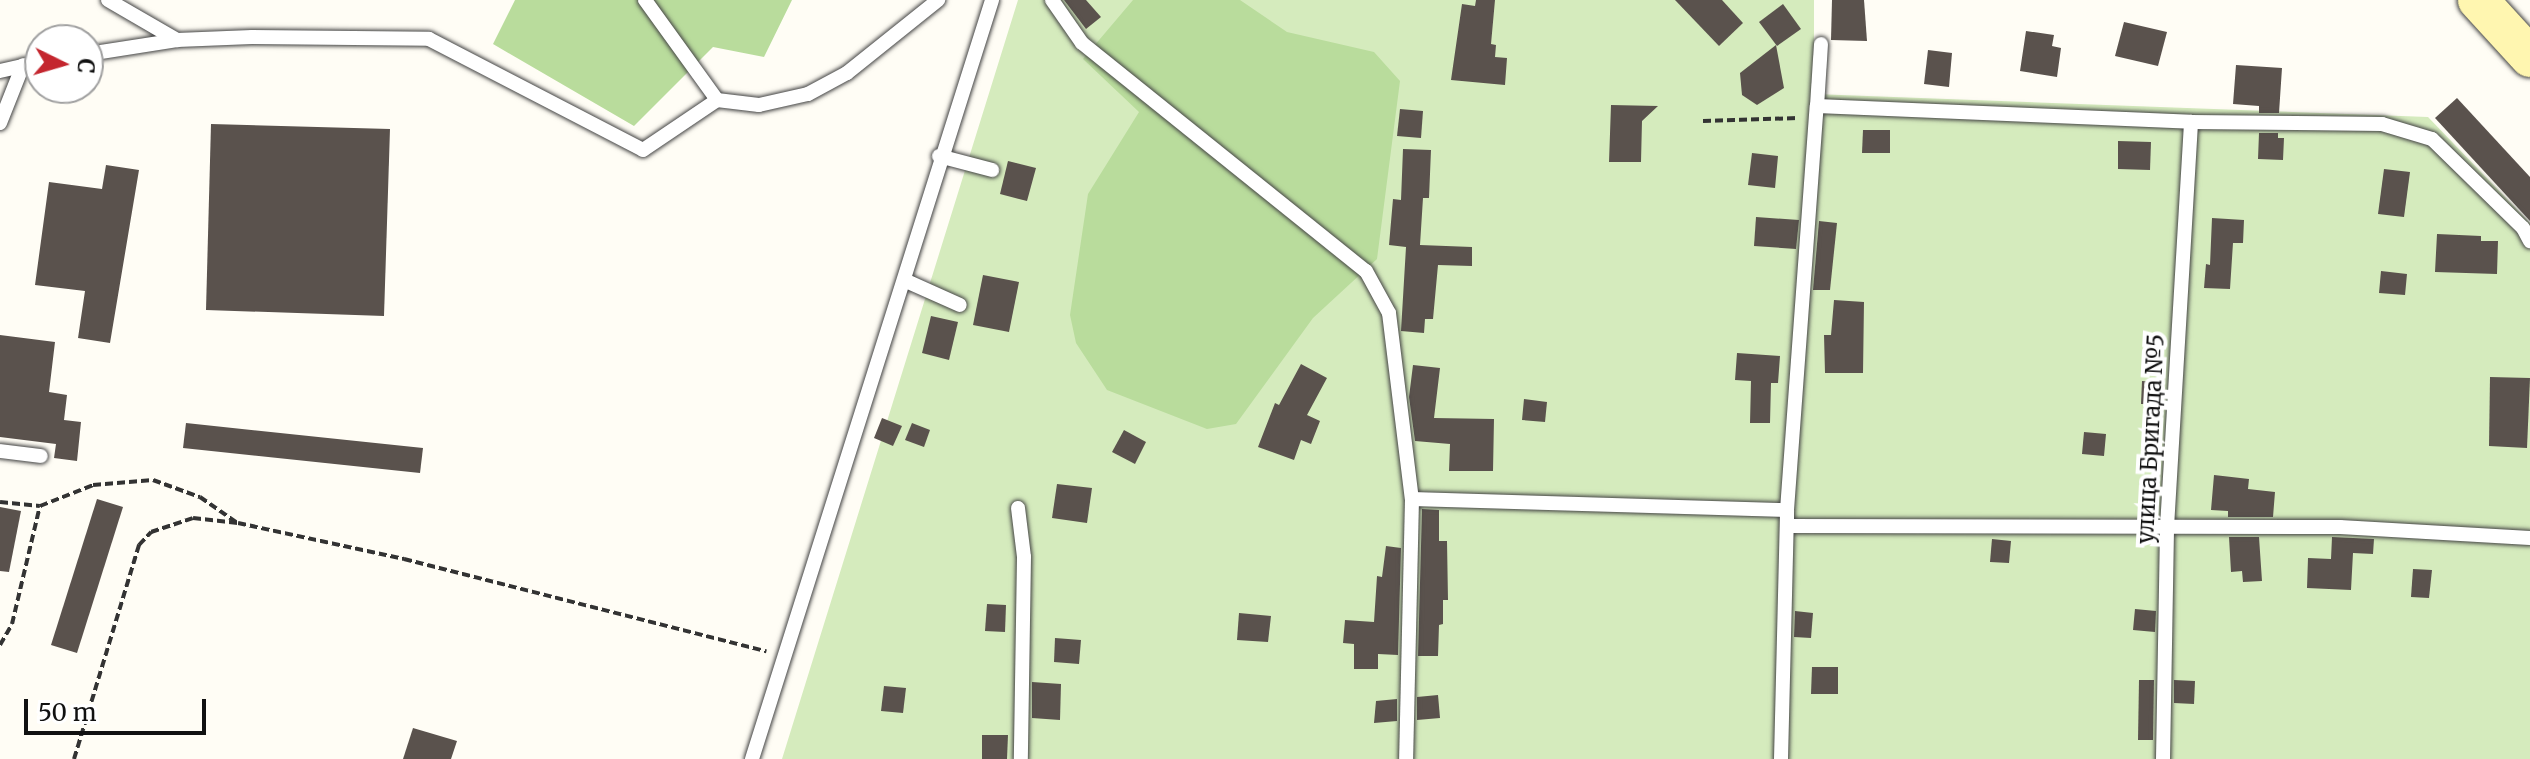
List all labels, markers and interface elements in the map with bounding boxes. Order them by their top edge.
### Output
north arrow [24,24,104,104]
text: С [71,57,100,74]
street label: улица Бригада №5 [2132,333,2170,545]
scale bar [28,683,210,733]
text: 50 m [38,697,97,728]

